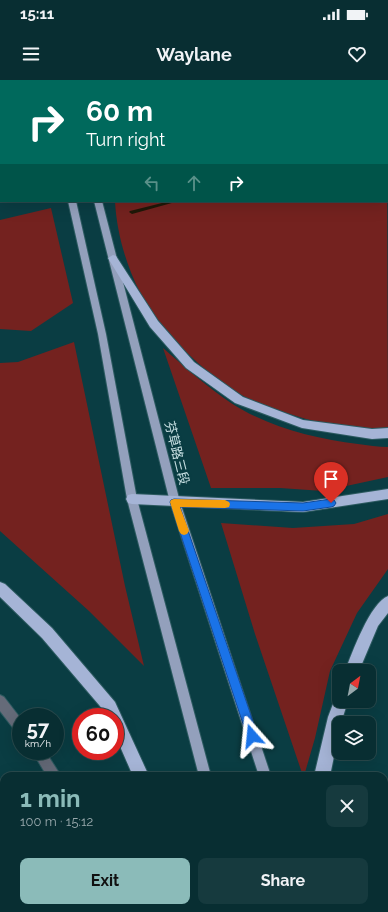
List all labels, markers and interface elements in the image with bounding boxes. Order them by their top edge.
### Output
text: 15:11 [20,5,54,23]
icon: menu [20,43,42,65]
icon: heart [346,43,368,65]
text: Waylane [156,44,232,65]
text: 60 m [86,95,153,128]
icon: right [20,96,72,148]
text: Turn right [86,129,165,150]
icon: left [141,172,163,194]
icon: ahead [183,172,205,194]
icon: right [225,172,247,194]
street label: 芬草路三段 [162,420,192,486]
pin [314,462,348,503]
icon: arrive [320,468,342,490]
north arrow [332,664,376,708]
map controls [332,664,376,760]
speed limit sign: 60 [72,708,124,760]
position arrow [231,715,273,757]
button: layers [332,716,376,760]
text: 57 [27,717,49,741]
text: km/h [25,738,51,749]
text: 1 min [20,784,81,813]
button: close [326,785,368,827]
text: 100 m · 15:12 [20,814,93,829]
button: Exit [20,858,190,904]
button: Share [198,858,368,904]

